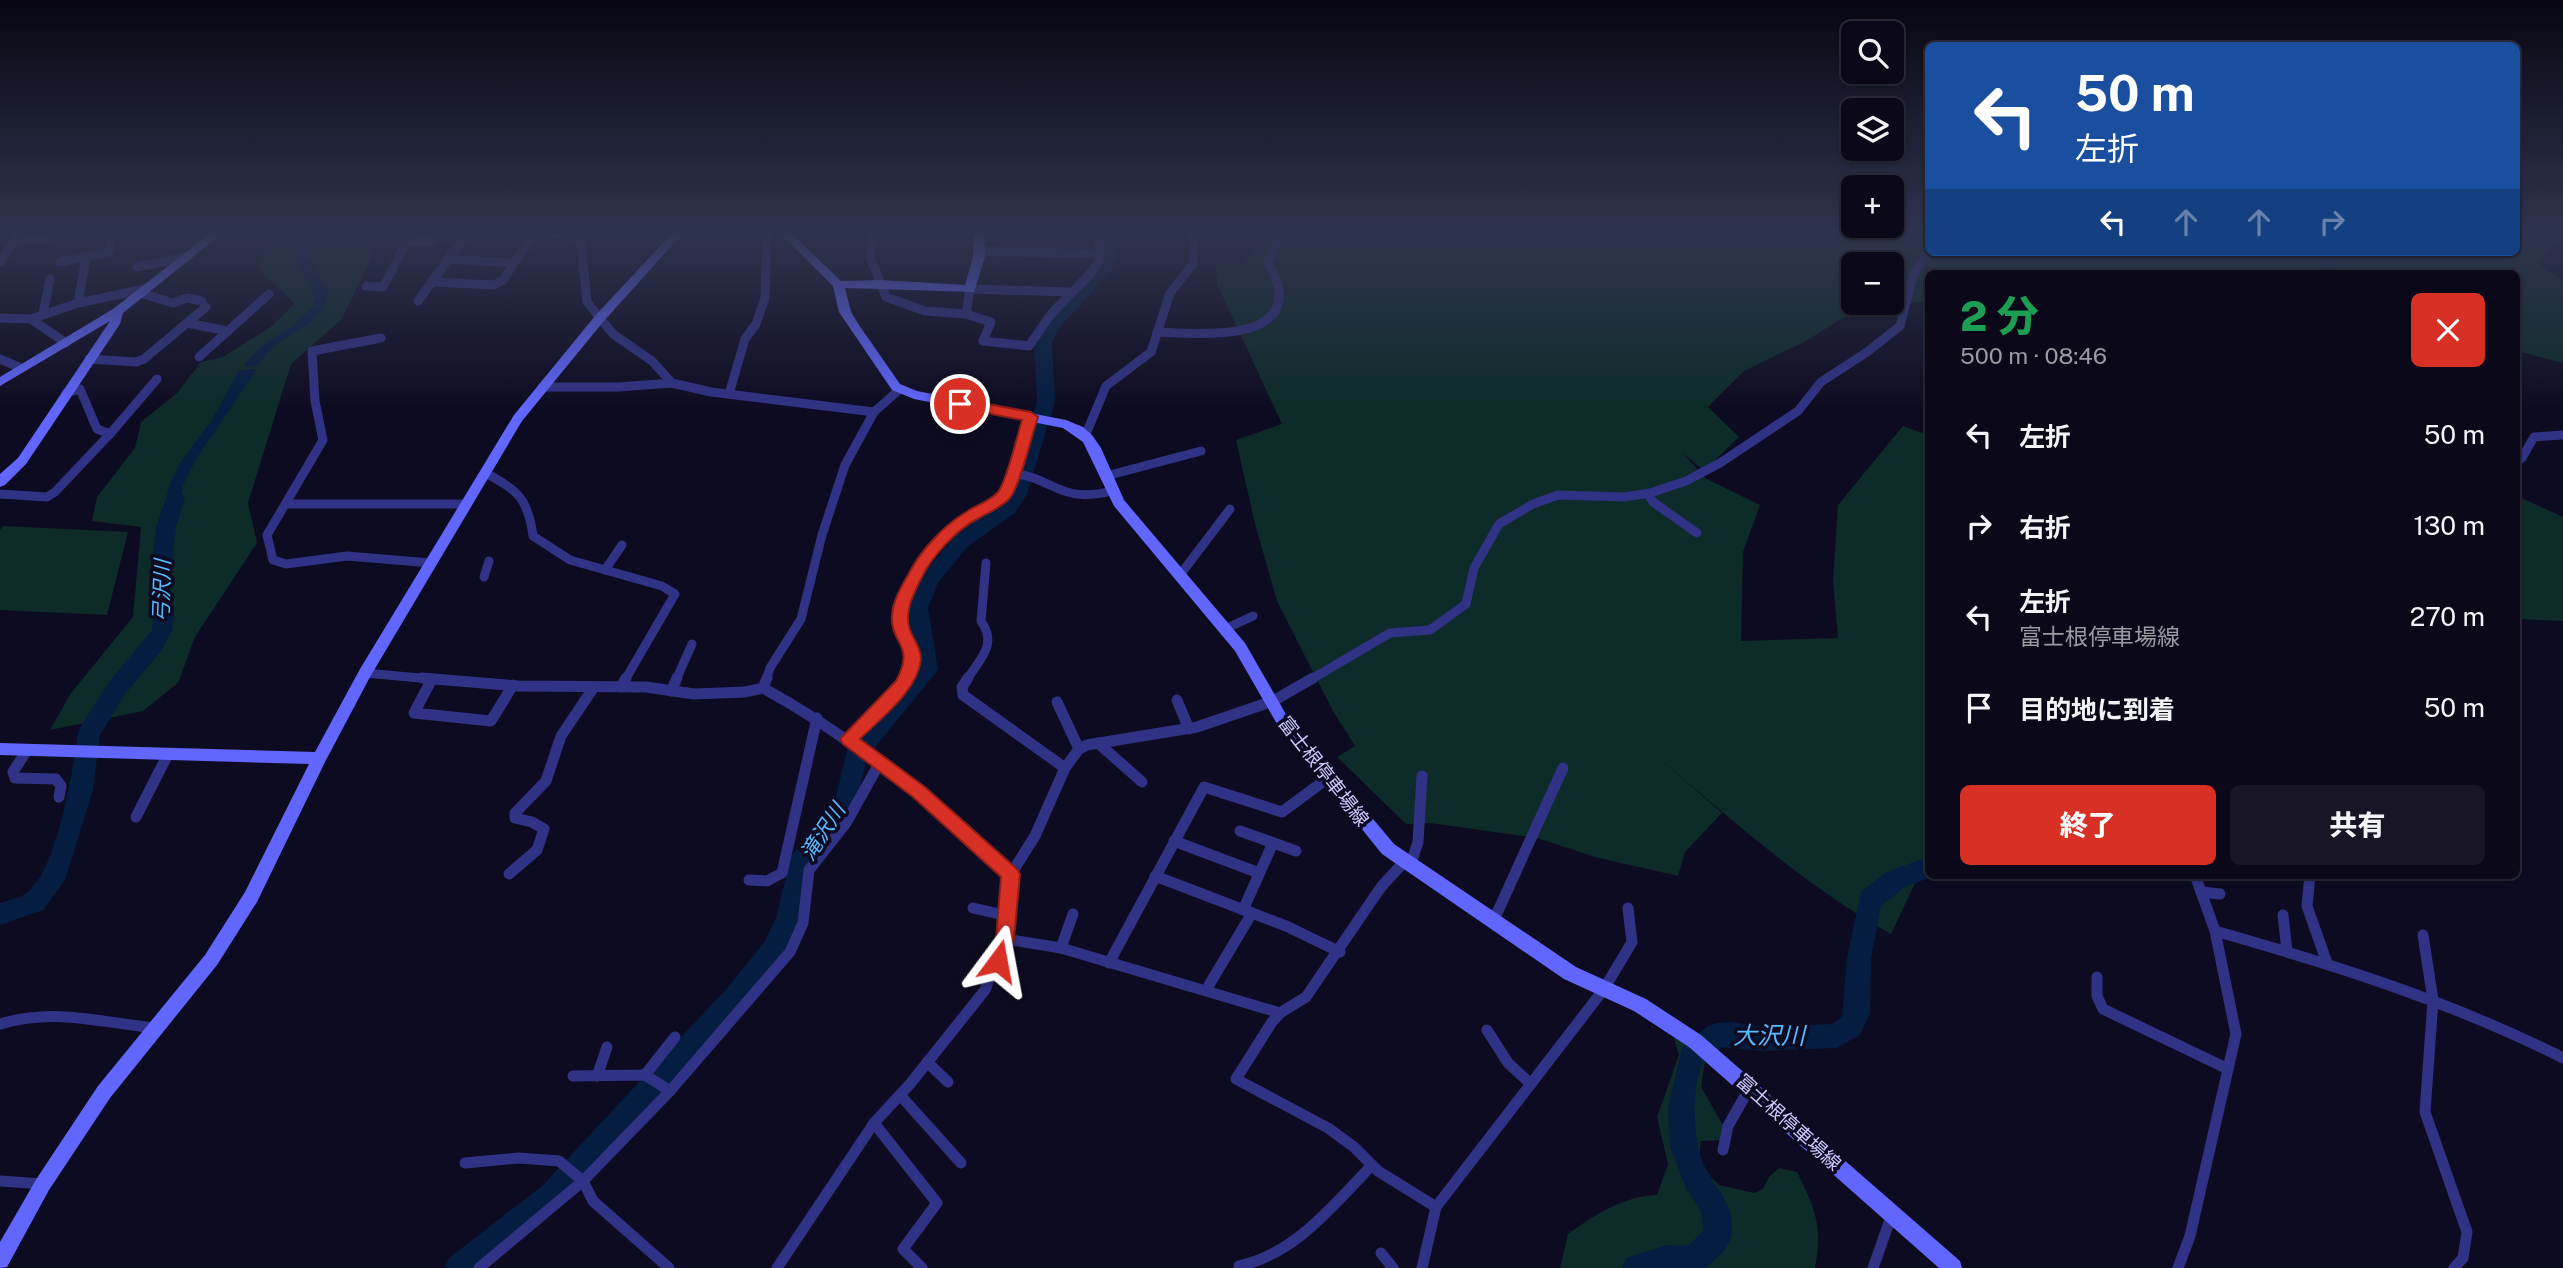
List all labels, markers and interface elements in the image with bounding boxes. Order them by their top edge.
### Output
map controls [1841,21,1904,315]
button: search [1841,21,1904,84]
text: 50 m [2075,64,2195,122]
icon: left [1960,70,2051,161]
button: layers [1841,98,1904,161]
text: 左折 [2075,130,2139,167]
button: + [1841,175,1904,238]
icon: left [2094,203,2132,241]
icon: ahead [2167,203,2205,241]
icon: ahead [2240,203,2278,241]
icon: right [2313,203,2351,241]
button: − [1841,252,1904,315]
text: 2 分 [1960,291,2039,340]
button: close [2411,293,2485,367]
text: 500 m · 08:46 [1960,342,2107,369]
pin [930,374,990,434]
icon: arrive [941,385,979,423]
icon: left [1960,416,1998,454]
text: 50 m [2424,419,2485,450]
text: 左折 [2019,421,2071,452]
icon: right [1960,507,1998,545]
text: 130 m [2413,510,2485,541]
text: 右折 [2019,512,2071,543]
water label: 弓沢川 [148,557,175,623]
text: 左折 [2019,586,2071,617]
icon: left [1960,598,1998,636]
text: 270 m [2410,601,2485,632]
text: 富士根停車場線 [2019,623,2180,650]
icon: arrive [1960,689,1998,727]
text: 50 m [2424,692,2485,723]
text: 目的地に到着 [2019,694,2175,725]
street label: 富士根停車場線 [1274,712,1374,830]
button: 終了 [1960,785,2216,865]
button: 共有 [2230,785,2485,865]
water label: 滝沢川 [795,797,851,865]
position arrow [961,924,1035,998]
water label: 大沢川 [1733,1021,1808,1049]
street label: 富士根停車場線 [1732,1069,1846,1175]

